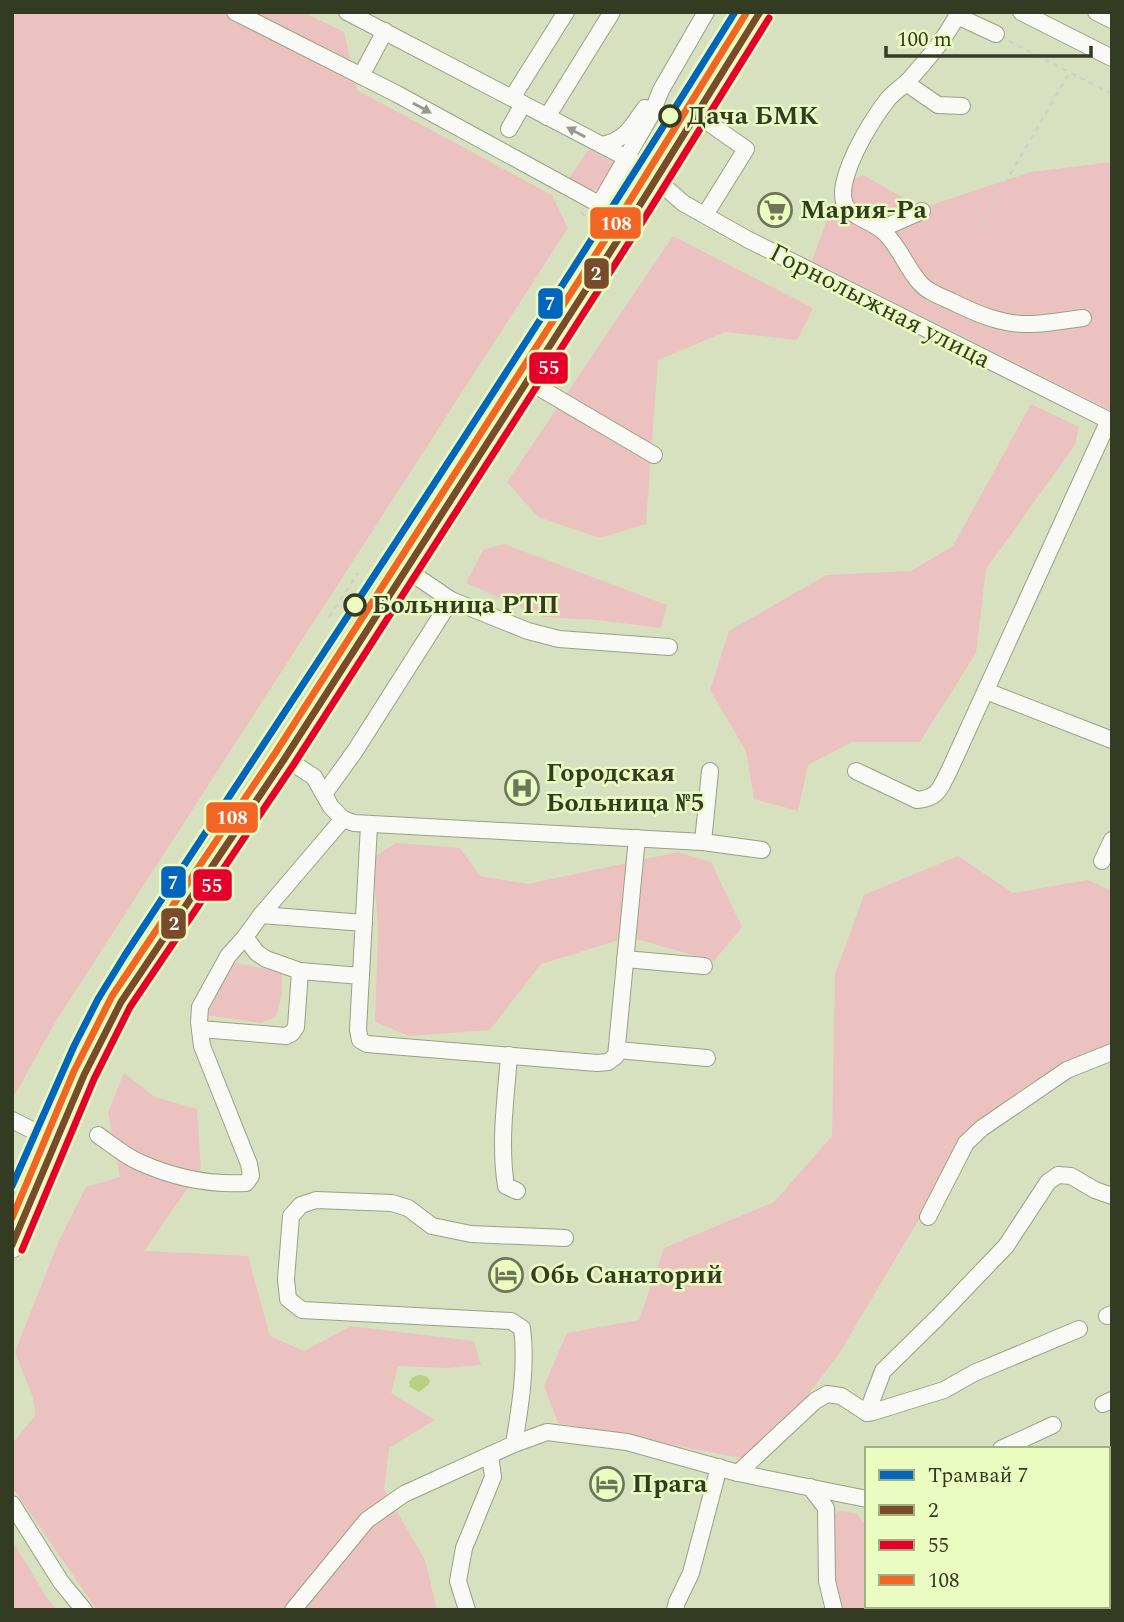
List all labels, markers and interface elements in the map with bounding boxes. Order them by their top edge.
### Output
scale bar [886,14,1091,58]
text: 100 m [897,24,952,56]
place label: Дача БМК [687,96,819,136]
one-way arrow [412,102,431,114]
marker: Дача БМК [659,105,681,127]
one-way arrow [566,126,586,138]
place label: Мария-Ра [800,190,927,230]
supermarket icon: Мария-Ра [756,191,794,229]
line badge: 108 [589,206,642,240]
text: 108 [600,210,632,239]
street label: Горнолыжная улица [762,233,998,379]
line badge: 2 [583,257,610,290]
text: 2 [591,260,601,289]
line badge: 7 [537,287,564,320]
text: 7 [545,290,555,319]
line badge: 55 [528,351,569,385]
text: 55 [538,354,560,383]
place label: Больница РТП [372,585,559,625]
marker: Больница РТП [344,594,366,616]
place label: Городская Больница №5 [546,753,705,823]
hospital icon: Городская Больница №5 [503,769,541,807]
line badge: 108 [205,801,259,834]
text: 108 [216,804,248,833]
line badge: 7 [160,865,187,899]
line badge: 55 [192,868,233,902]
text: 7 [168,869,178,898]
text: 55 [201,872,223,901]
line badge: 2 [160,907,187,940]
text: 2 [169,910,179,939]
place label: Обь Санаторий [530,1255,723,1295]
hotel icon: Обь Санаторий [487,1256,525,1294]
legend [865,1447,1110,1608]
text: Трамвай 7 [928,1460,1028,1492]
place label: Прага [632,1464,708,1504]
hotel icon: Прага [588,1465,626,1503]
text: 2 [928,1495,939,1527]
text: 55 [928,1530,949,1562]
text: 108 [928,1565,960,1597]

